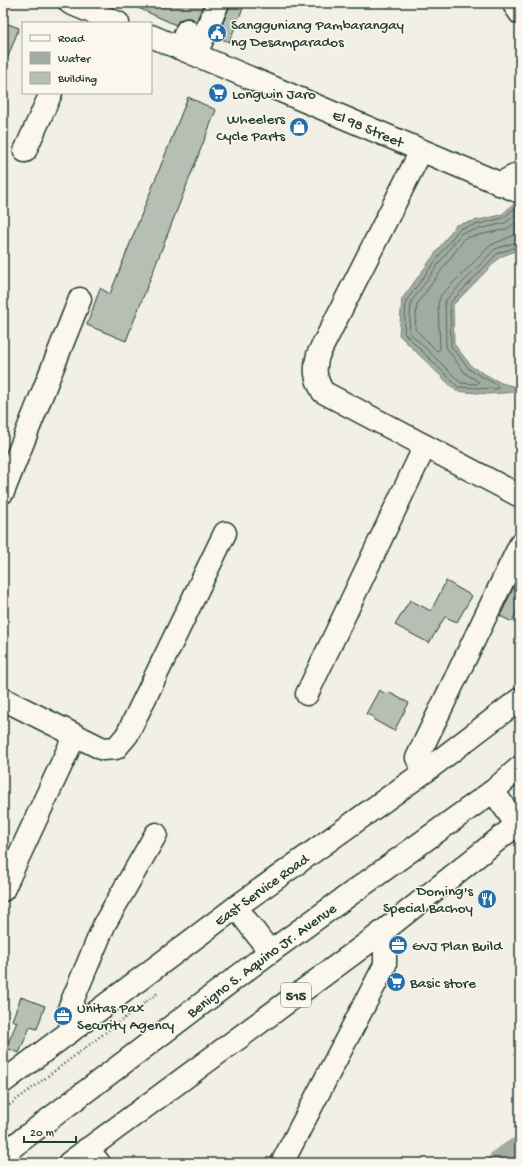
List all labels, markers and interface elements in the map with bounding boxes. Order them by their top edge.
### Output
place label: Sangguniang Pambarangay ng Desamparados [231,17,405,52]
legend [22,22,152,94]
public building icon: Sangguniang Pambarangay ng Desamparados [206,22,228,44]
text: Road [58,33,85,47]
text: Water [58,53,92,67]
text: Building [57,73,97,87]
supermarket icon: Longwin Jaro [207,82,229,104]
place label: Longwin Jaro [232,86,316,104]
street label: El 98 Street [329,107,408,153]
place label: Wheelers Cycle Parts [216,111,285,146]
shop icon: Wheelers Cycle Parts [288,116,310,138]
street label: East Service Road [211,850,314,931]
place label: Doming's Special Bachoy [383,883,474,918]
restaurant icon: Doming's Special Bachoy [476,888,498,910]
street label: Benigno S. Aquino Jr. Avenue [183,900,341,1023]
office icon: GVJ Plan Build [387,934,409,956]
place label: GVJ Plan Build [412,938,503,956]
supermarket icon: Basic store [385,971,407,993]
place label: Basic store [409,975,476,993]
road number: 515 [281,983,311,1007]
place label: Unitas Pax Security Agency [77,1000,175,1035]
office icon: Unitas Pax Security Agency [52,1005,74,1027]
scale bar [24,1118,76,1144]
text: 20 m [30,1127,55,1141]

